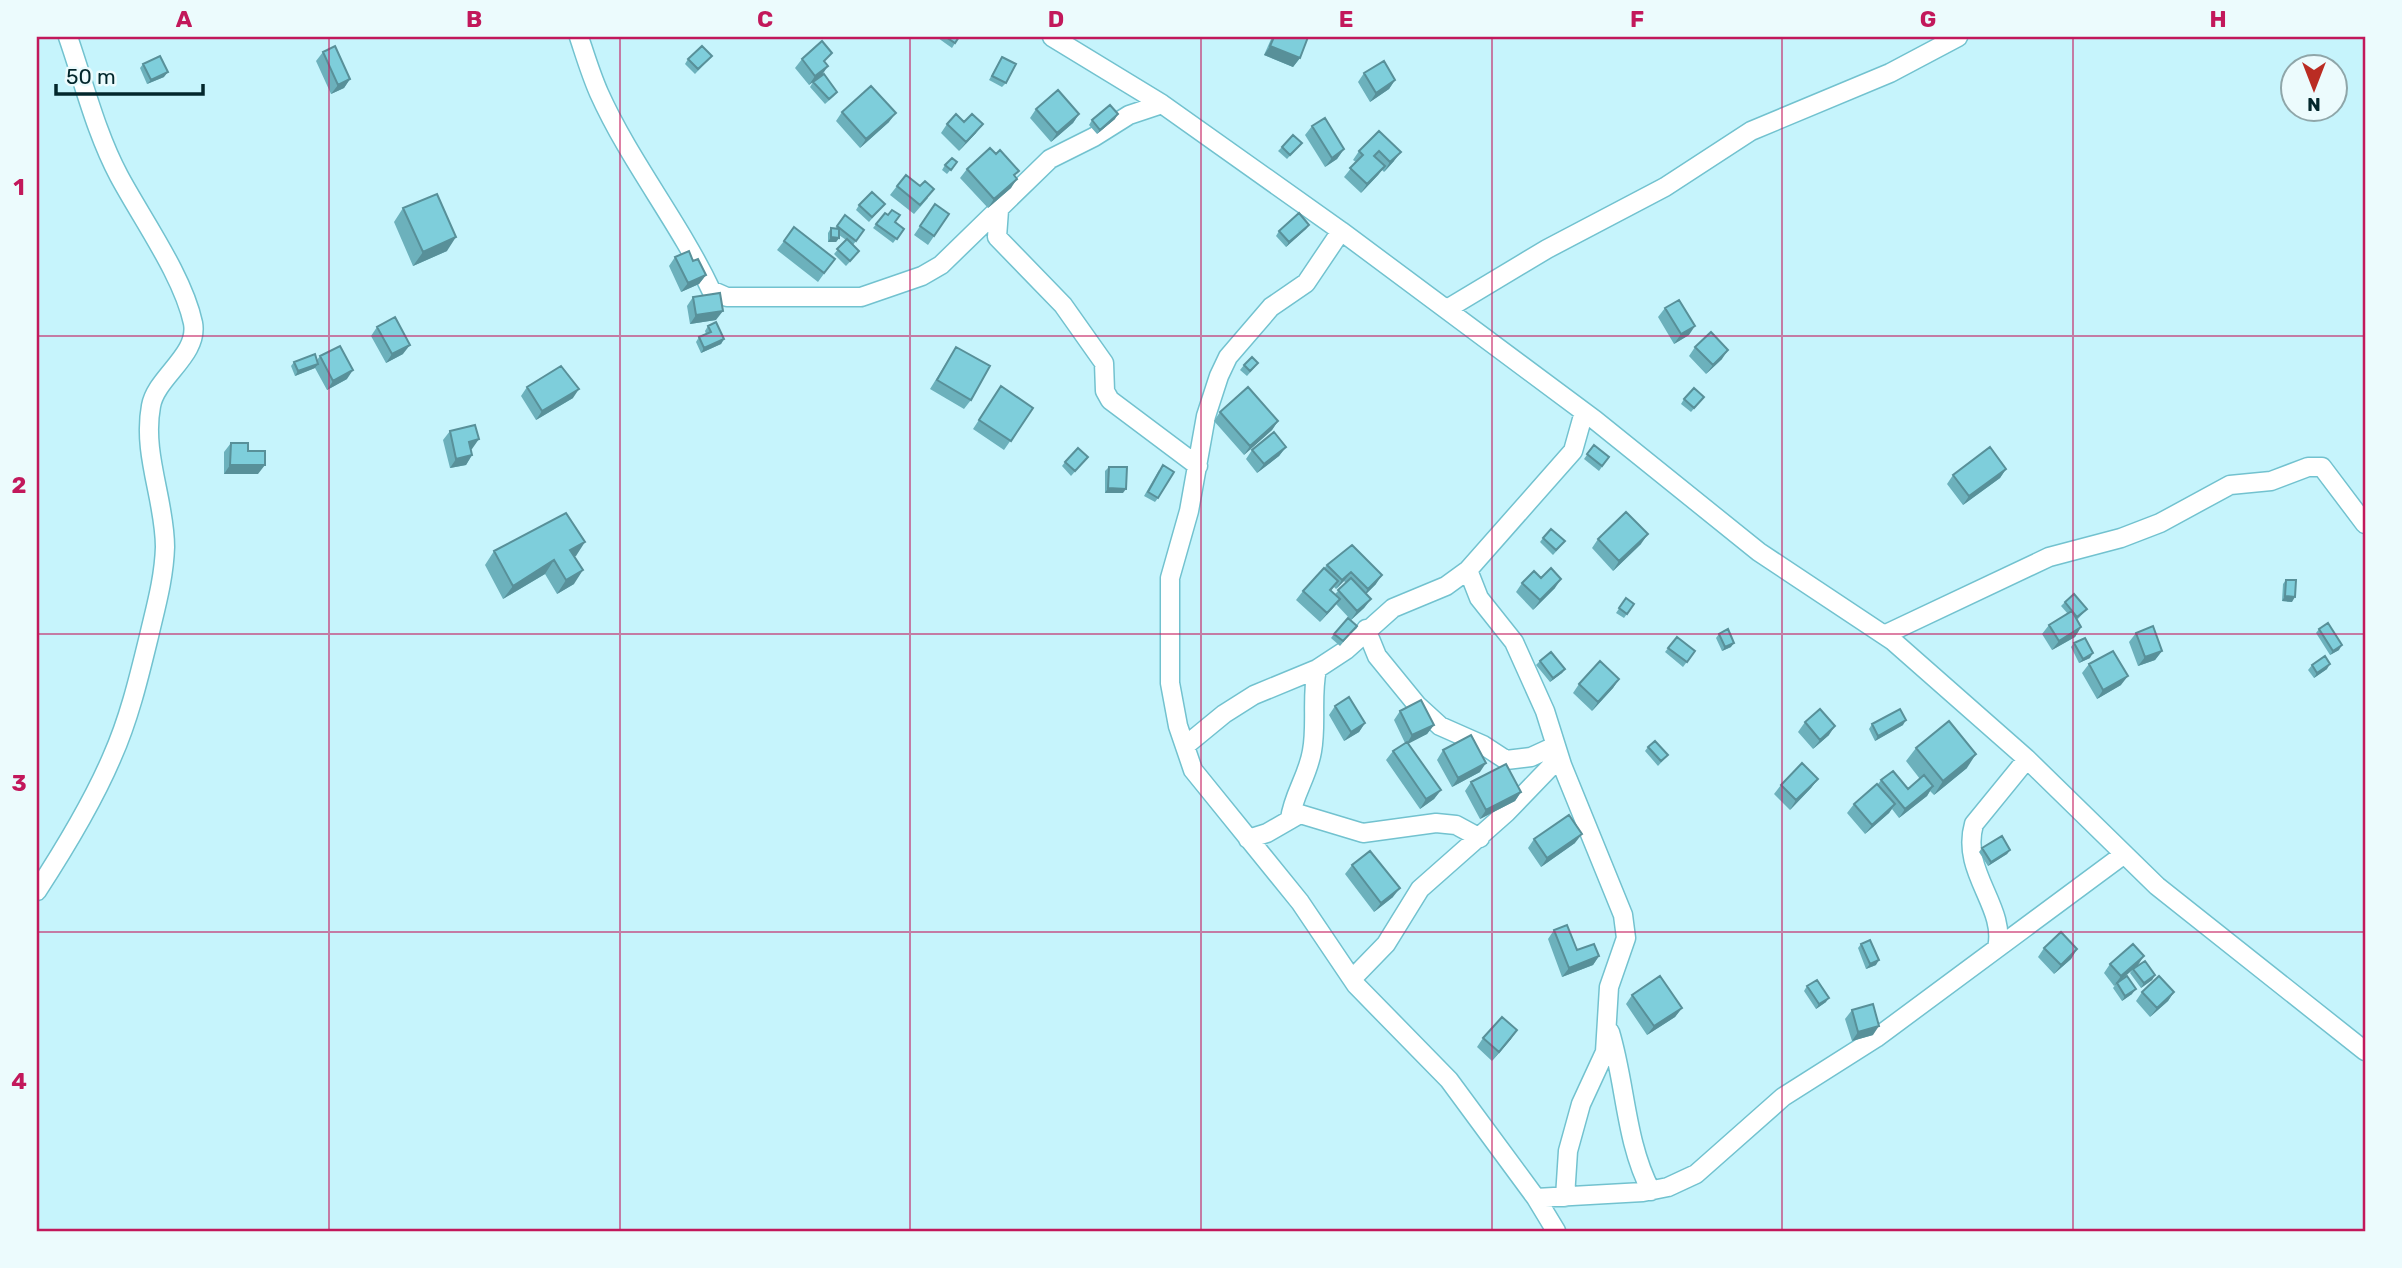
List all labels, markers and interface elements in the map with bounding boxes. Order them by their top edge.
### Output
text: A [176,5,193,33]
text: B [466,5,482,33]
text: C [757,5,773,33]
text: D [1048,5,1064,33]
text: E [1339,5,1353,33]
text: F [1630,5,1644,33]
text: G [1920,5,1936,33]
text: H [2209,5,2227,33]
scale bar [56,52,203,96]
north arrow [2280,52,2350,122]
text: 50 m [66,64,116,89]
text: N [2307,93,2321,116]
text: 1 [13,173,25,201]
text: 2 [12,471,26,499]
text: 3 [11,769,27,797]
text: 4 [11,1067,27,1095]

